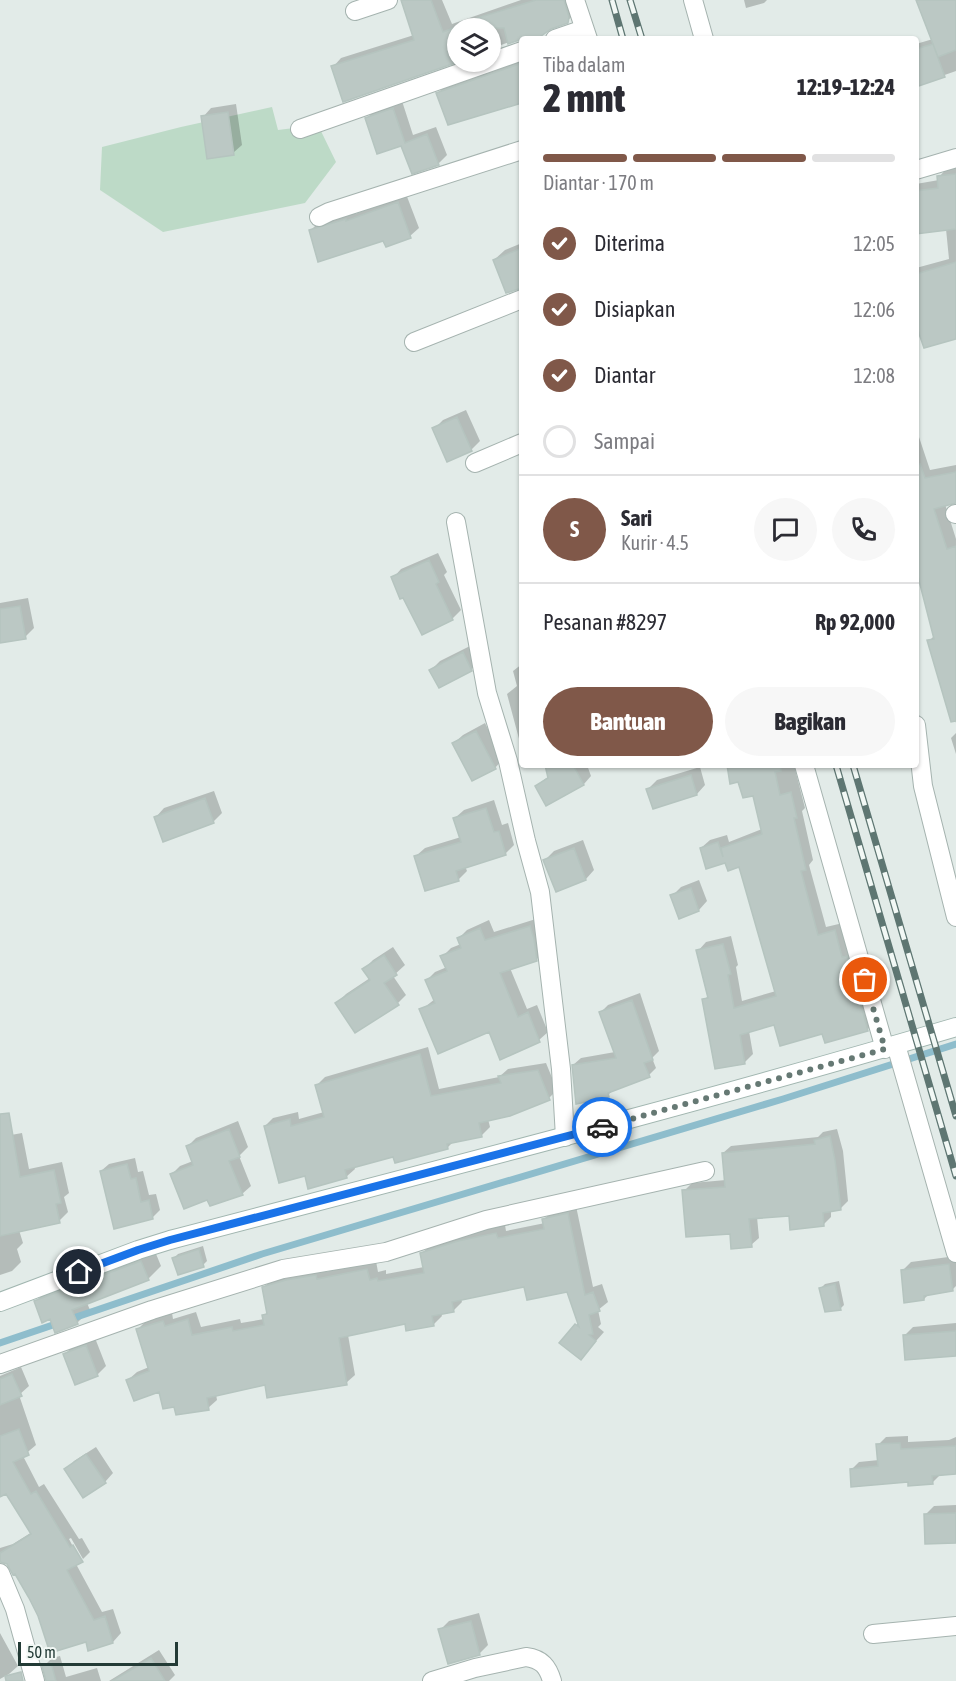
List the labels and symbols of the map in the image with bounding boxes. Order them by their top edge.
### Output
pin [839,954,890,1005]
courier [572,1097,632,1157]
pin [53,1246,104,1297]
scale bar [18,1639,178,1666]

